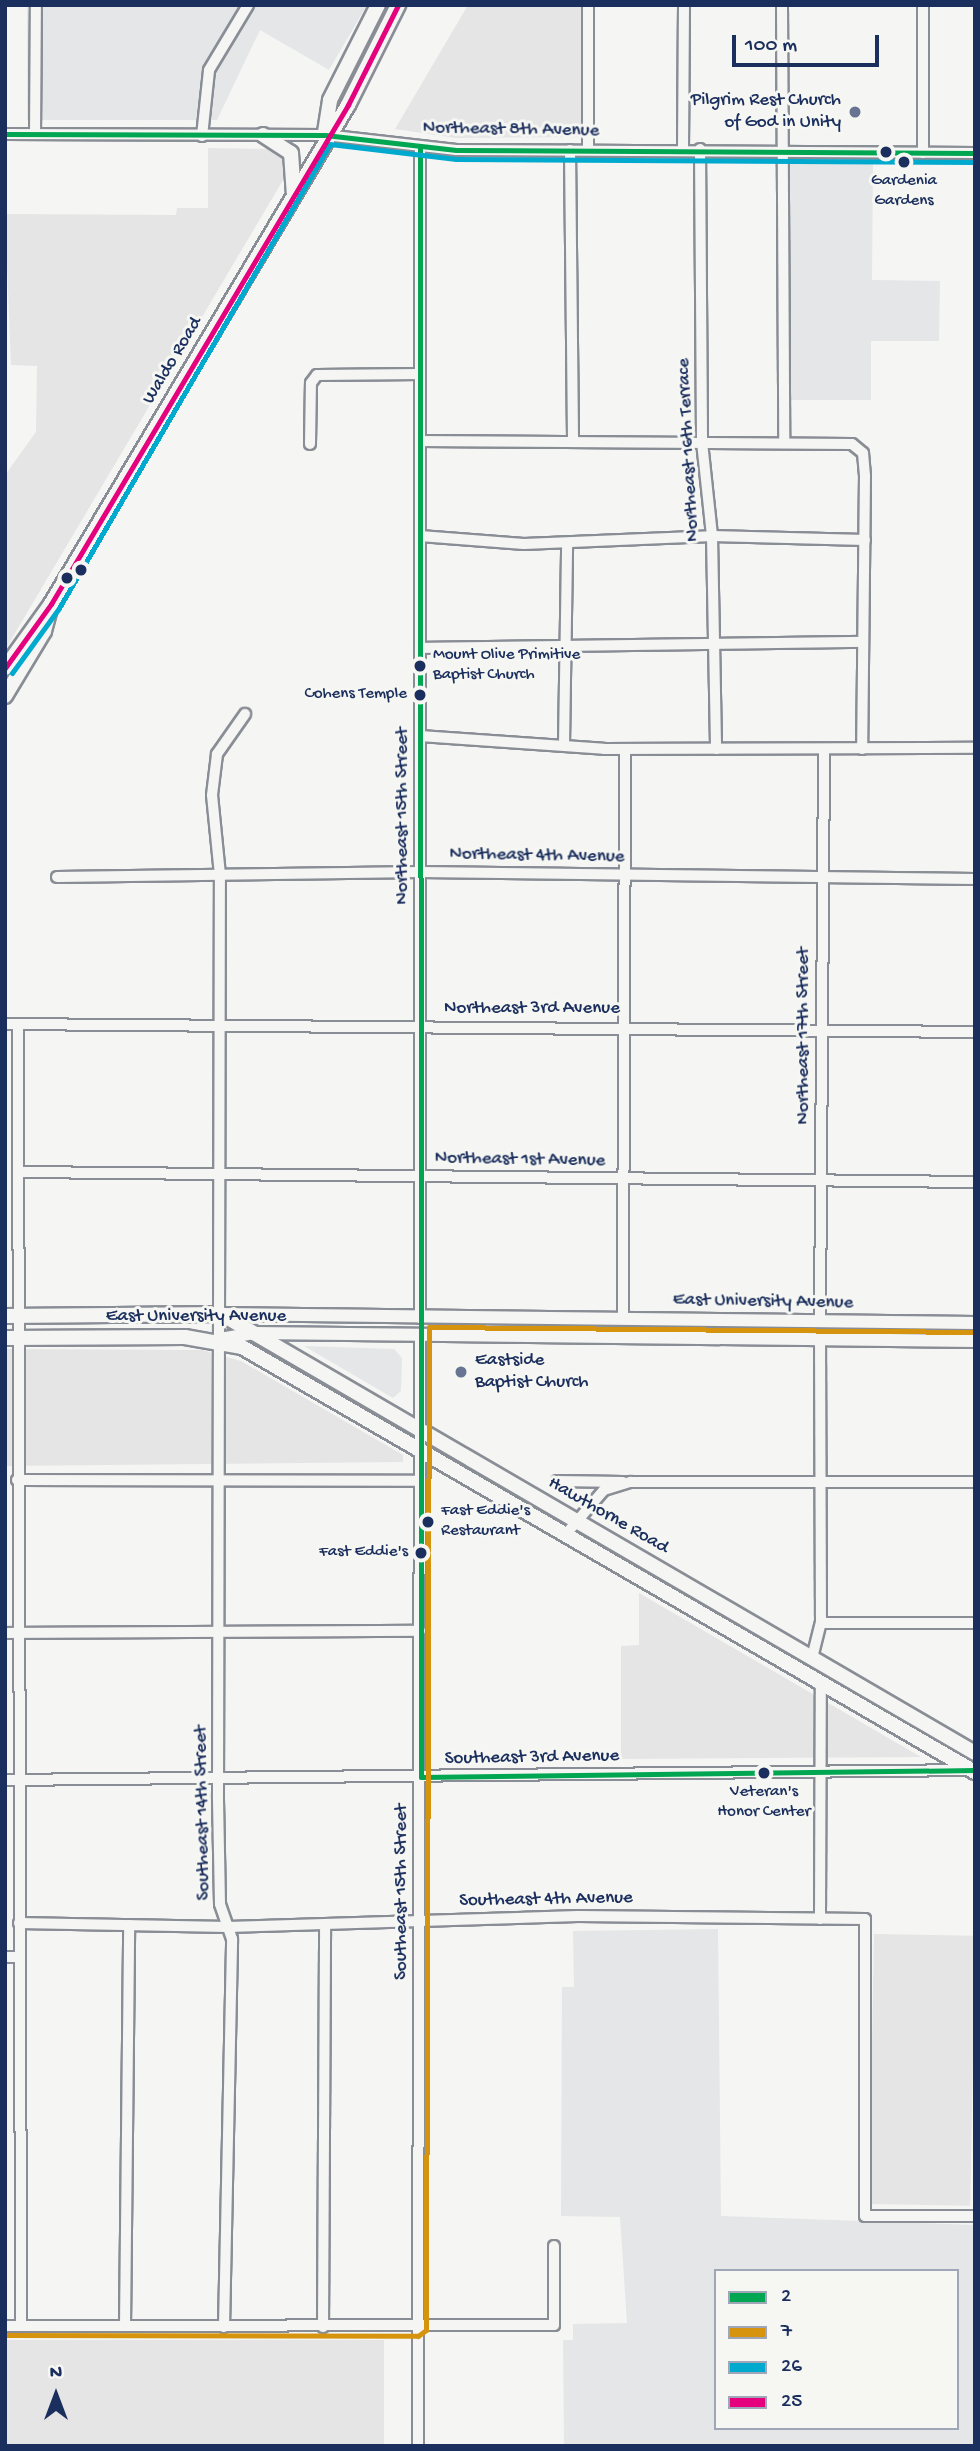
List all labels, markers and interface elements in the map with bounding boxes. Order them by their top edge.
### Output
scale bar [735,21,882,65]
text: 100 m [745,34,797,59]
place label: Pilgrim Rest Church of God in Unity [691,90,841,134]
marker: Pilgrim Rest Church of God in Unity [847,104,863,120]
street label: Northeast 8th Avenue [423,117,599,143]
unlabelled marker [879,145,893,159]
marker: Gardenia Gardens [897,155,911,169]
place label: Gardenia Gardens [871,172,937,212]
street label: Waldo Road [138,313,208,409]
street label: Northeast 16th Terrace [673,358,705,542]
unlabelled marker [74,563,88,577]
unlabelled marker [60,571,74,585]
place label: Mount Olive Primitive Baptist Church [433,646,580,686]
marker: Mount Olive Primitive Baptist Church [413,659,427,673]
place label: Cohens Temple [304,685,407,705]
marker: Cohens Temple [413,688,427,702]
street label: Northeast 15th Street [392,727,414,905]
street label: Northeast 4th Avenue [449,843,625,869]
street label: Northeast 17th Street [793,947,815,1125]
street label: Northeast 3rd Avenue [444,998,620,1020]
street label: Northeast 1st Avenue [435,1147,605,1173]
street label: East University Avenue [673,1289,853,1315]
street label: East University Avenue [106,1306,286,1328]
place label: Eastside Baptist Church [475,1350,589,1394]
marker: Eastside Baptist Church [453,1364,469,1380]
street label: Hawthorne Road [544,1472,672,1560]
place label: Fast Eddie's Restaurant [441,1502,530,1542]
marker: Fast Eddie's Restaurant [421,1515,435,1529]
place label: Fast Eddie's [319,1543,408,1563]
marker: Fast Eddie's [414,1546,428,1560]
street label: Southeast 14th Street [190,1725,216,1901]
street label: Southeast 3rd Avenue [445,1745,619,1771]
marker: Veteran's Honor Center [757,1766,771,1780]
place label: Veteran's Honor Center [717,1783,811,1823]
street label: Southeast 15th Street [391,1804,413,1980]
street label: Southeast 4th Avenue [459,1887,633,1913]
legend [714,2269,959,2430]
text: 2 [781,2285,791,2310]
text: 7 [781,2320,792,2345]
text: 26 [781,2355,802,2380]
north arrow [21,2360,91,2430]
text: N [50,2362,62,2385]
text: 25 [781,2390,802,2415]

